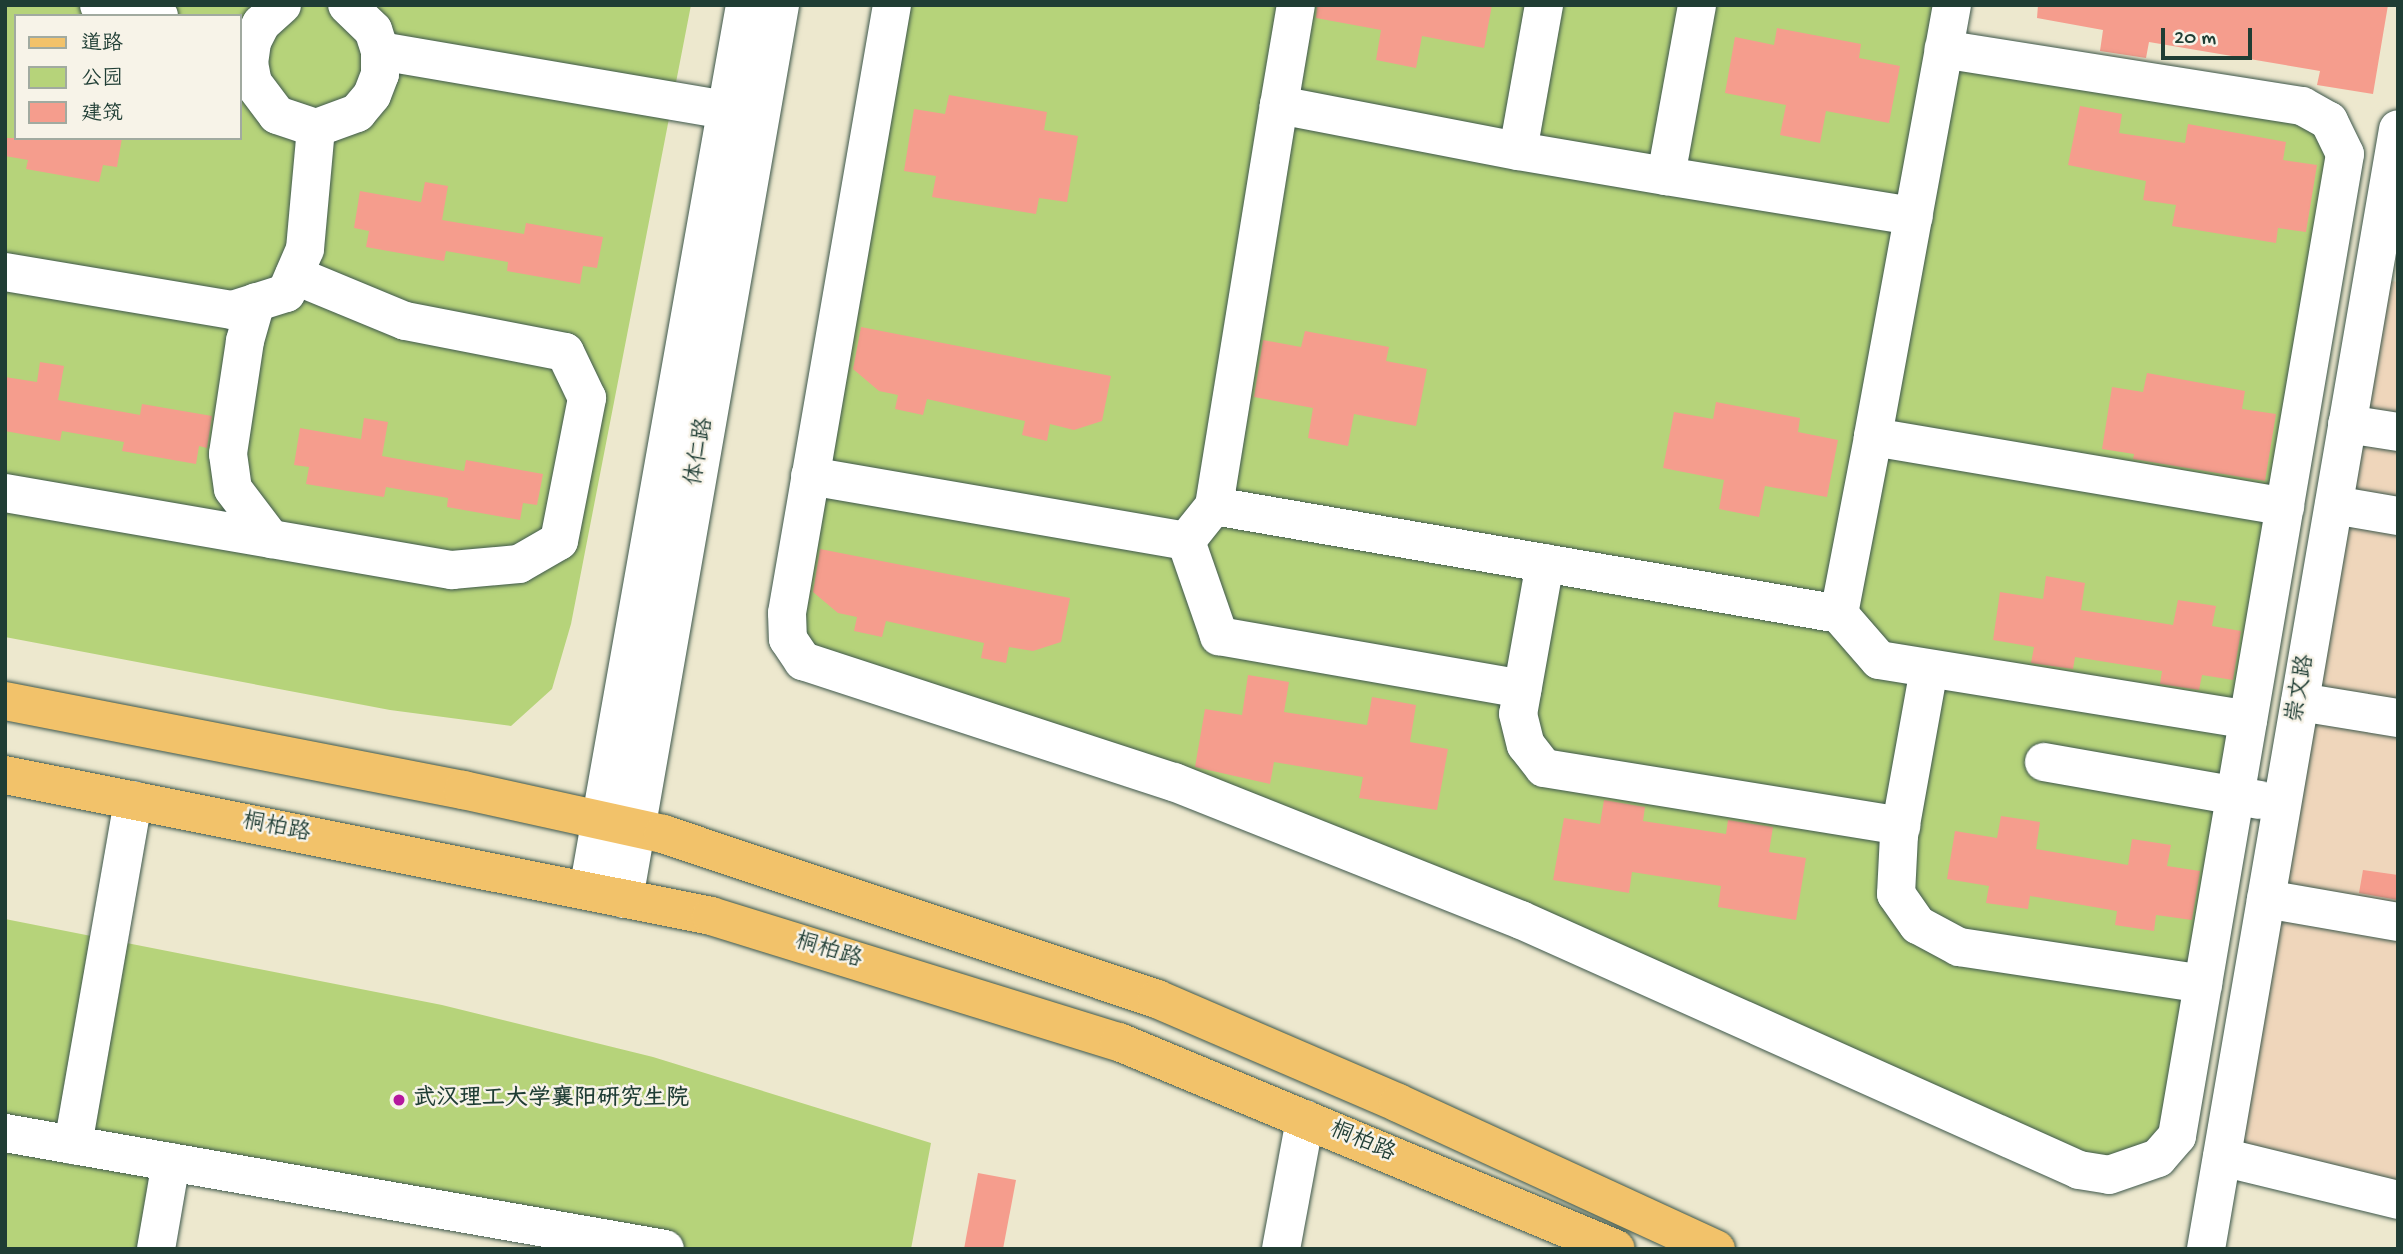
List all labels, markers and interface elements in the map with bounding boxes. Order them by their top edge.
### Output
legend [14,14,242,140]
scale bar [2165,14,2256,58]
text: 20 m [2174,27,2216,52]
text: 道路 [81,33,123,58]
text: 公园 [81,68,123,93]
text: 建筑 [81,103,123,128]
street label: 体仁路 [681,416,721,488]
street label: 崇文路 [2282,653,2322,725]
street label: 桐柏路 [240,809,312,849]
street label: 桐柏路 [791,929,865,975]
place label: 武汉理工大学襄阳研究生院 [413,1086,689,1114]
marker: 武汉理工大学襄阳研究生院 [391,1092,407,1108]
street label: 桐柏路 [1325,1117,1399,1169]

